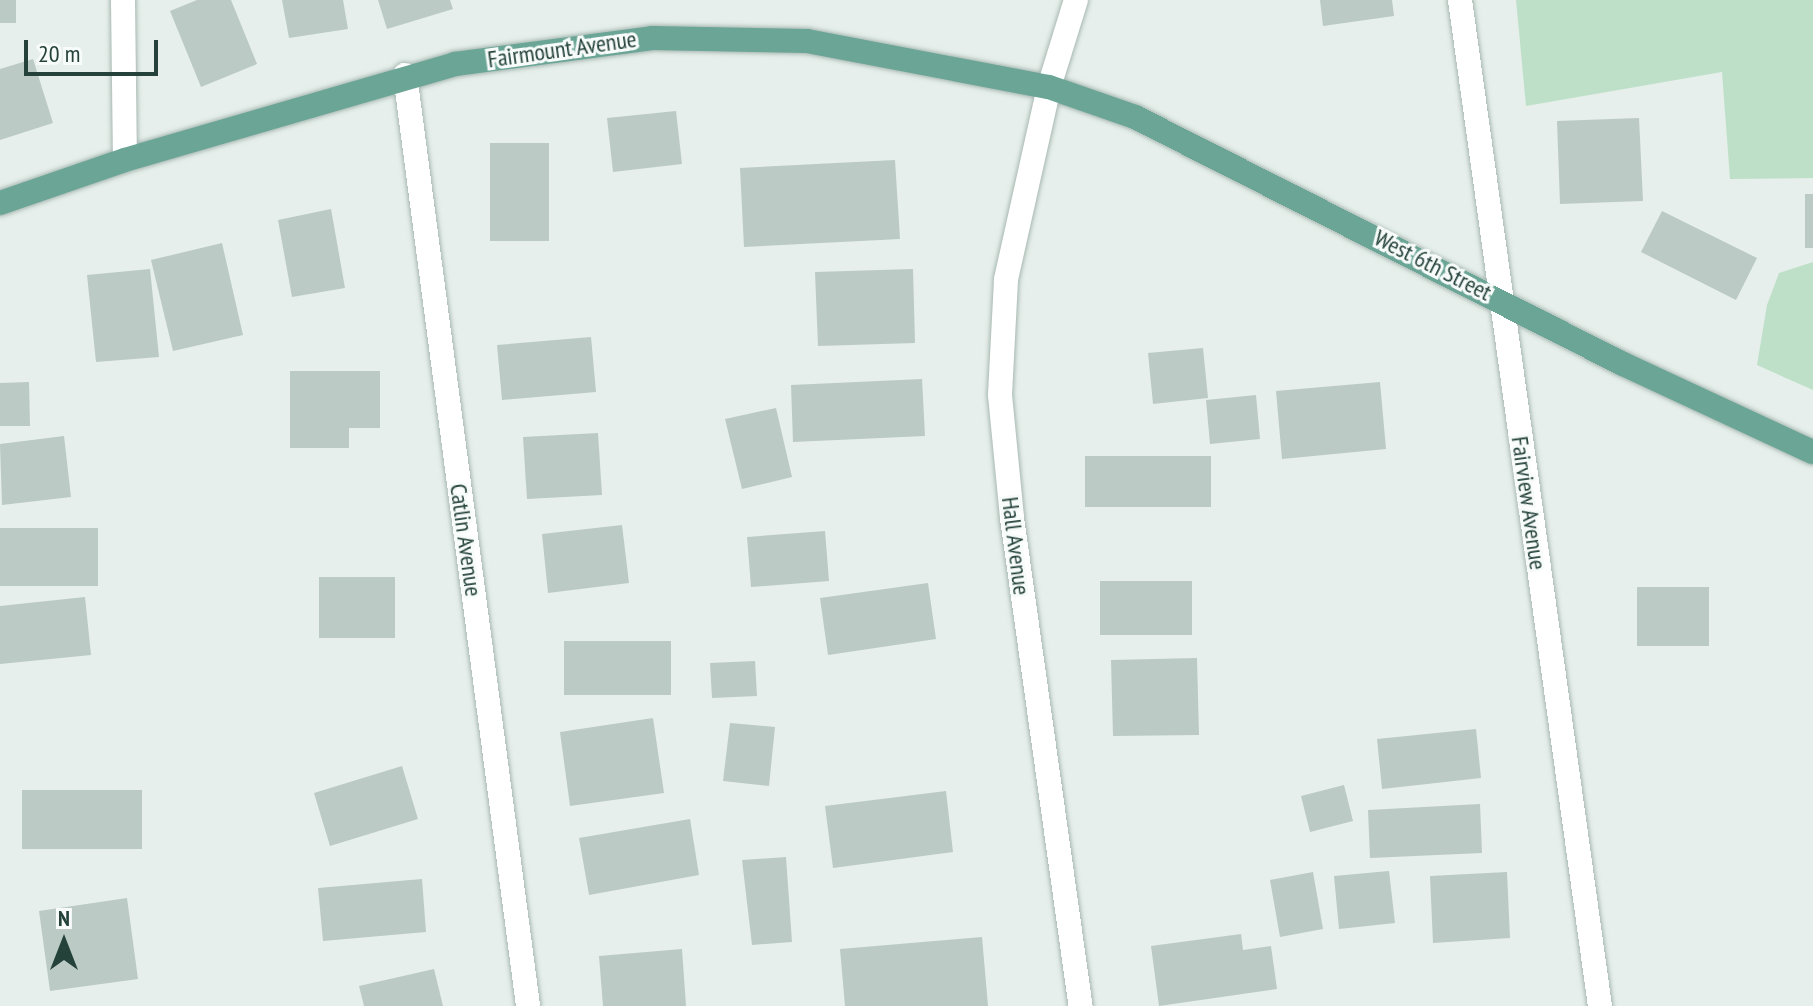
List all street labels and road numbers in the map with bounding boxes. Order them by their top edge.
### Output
street label: Fairmount Avenue [485,24,639,74]
street label: West 6th Street [1370,223,1496,307]
street label: Fairview Avenue [1505,434,1553,572]
street label: Catlin Avenue [444,482,488,598]
street label: Hall Avenue [996,495,1036,597]

